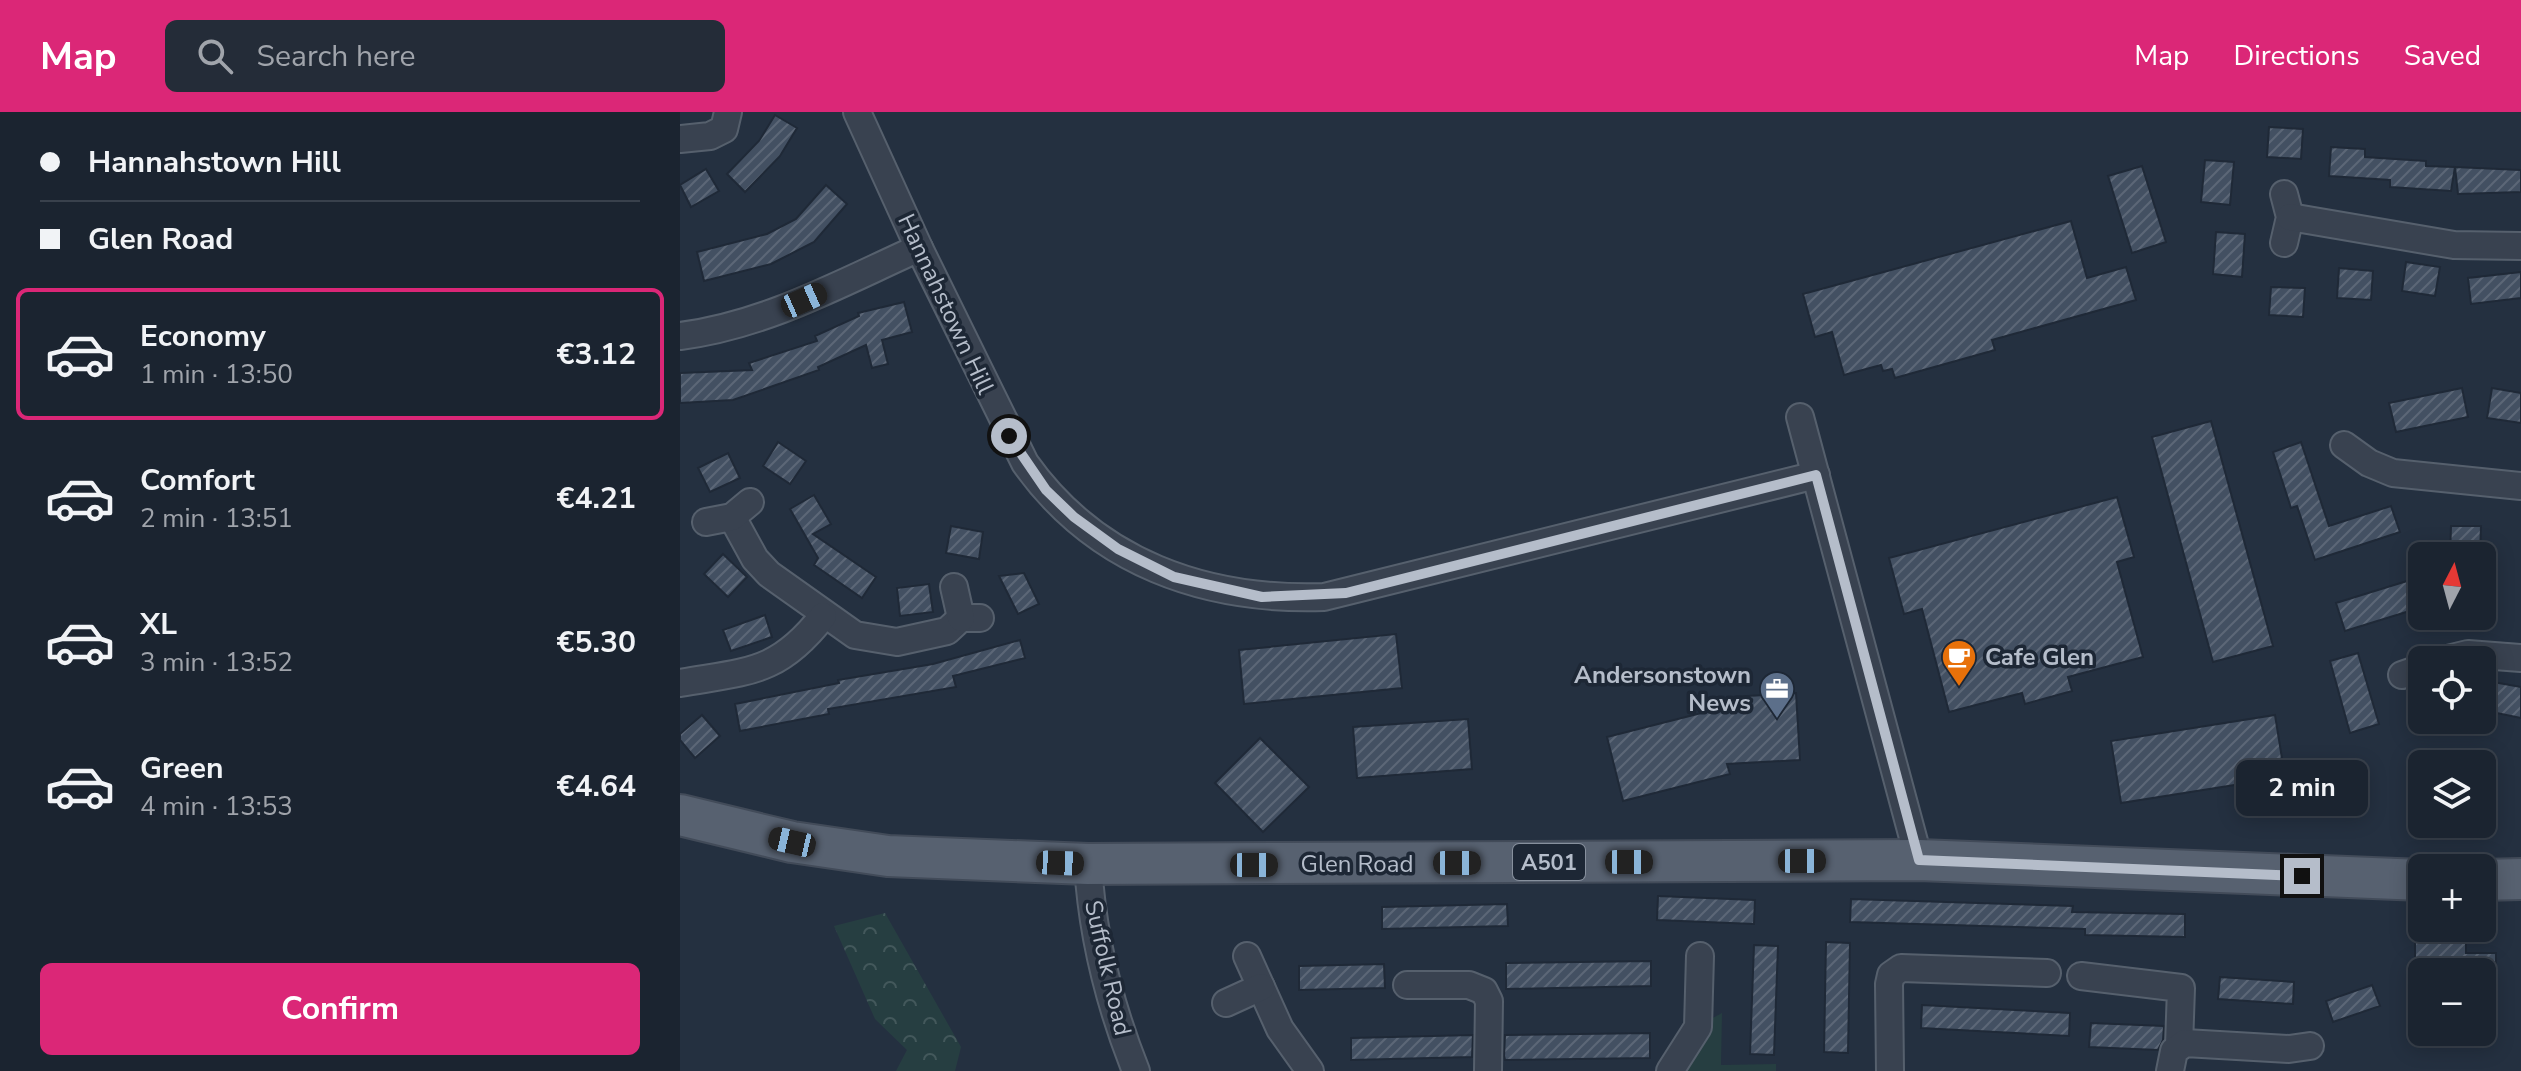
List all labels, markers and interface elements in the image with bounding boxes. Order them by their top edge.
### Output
search box [165,20,725,92]
text: Map [40,31,117,82]
icon: search [193,34,237,78]
text: Search here [257,36,416,77]
text: Map [2134,37,2189,75]
text: Directions [2233,37,2360,75]
text: Saved [2404,37,2481,75]
text: Hannahstown Hill [88,142,341,183]
street label: Hannahstown Hill [890,209,1002,399]
text: Glen Road [88,219,233,260]
car [777,279,831,321]
text: Economy [140,316,266,357]
icon: car [44,318,116,390]
text: €3.12 [557,334,636,375]
text: 1 min · 13:50 [140,357,293,392]
route start [991,418,1027,454]
text: Comfort [140,460,255,501]
icon: car [44,462,116,534]
text: €4.21 [557,478,636,519]
text: 2 min · 13:51 [140,501,293,536]
north arrow [2408,542,2496,630]
map controls [2408,542,2496,1046]
text: XL [140,604,177,645]
icon: car [44,606,116,678]
text: €5.30 [557,622,636,663]
cafe icon: Cafe Glen [1940,638,1978,688]
place label: Cafe Glen [1985,641,2094,673]
text: 3 min · 13:52 [140,645,293,680]
button: locate [2408,646,2496,734]
place label: Andersonstown News [1574,659,1751,719]
office icon: Andersonstown News [1758,670,1796,720]
text: Green [140,748,224,789]
icon: car [44,750,116,822]
button: layers [2408,750,2496,838]
callout: 2 min [2236,760,2368,816]
text: €4.64 [557,766,636,807]
text: 2 min [2268,770,2336,805]
text: 4 min · 13:53 [140,789,293,824]
car [766,825,818,859]
road number: A501 [1513,844,1585,880]
street label: Glen Road [1301,848,1413,880]
car [1778,849,1826,873]
car [1036,850,1084,876]
car [1605,850,1653,874]
car [1433,851,1481,875]
car [1230,853,1278,877]
button: + [2408,854,2496,942]
route end [2284,858,2320,894]
street label: Suffolk Road [1077,897,1139,1039]
button: − [2408,958,2496,1046]
button: Confirm [40,963,640,1055]

